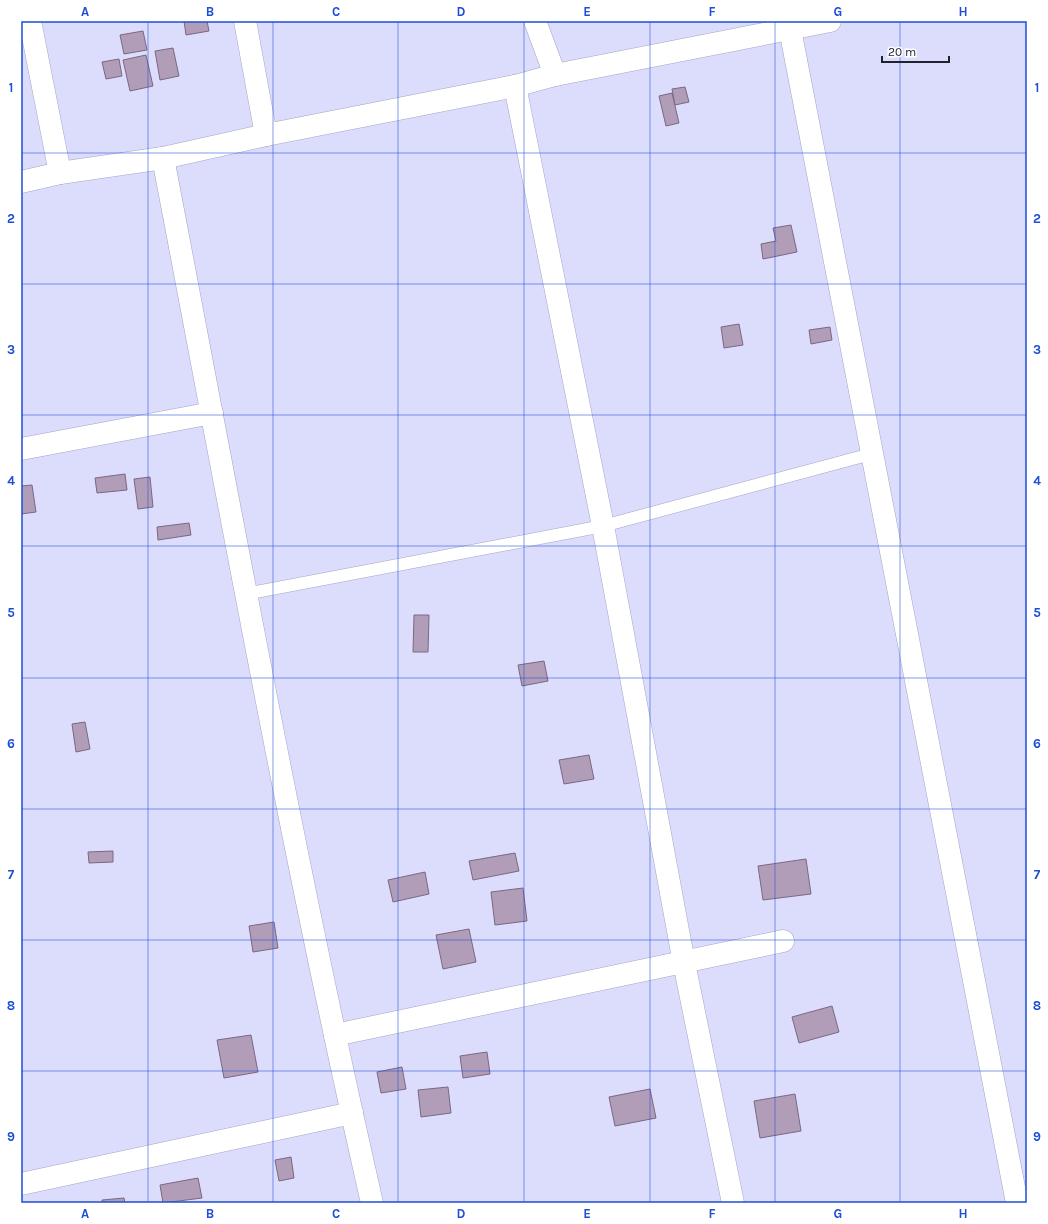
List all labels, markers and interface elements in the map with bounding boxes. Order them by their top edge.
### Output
text: A [81,4,89,19]
text: B [206,4,214,19]
text: C [332,4,340,19]
text: D [457,4,466,19]
text: E [583,4,591,19]
text: F [708,4,716,19]
text: G [834,4,842,19]
text: H [958,4,968,19]
scale bar [882,38,949,64]
text: 20 m [888,45,916,59]
text: 1 [9,80,13,95]
text: 1 [1035,80,1039,95]
text: 2 [7,211,15,226]
text: 2 [1033,211,1041,226]
text: 3 [7,342,15,357]
text: 3 [1033,342,1041,357]
text: 4 [7,473,15,488]
text: 4 [1033,473,1041,488]
text: 5 [7,605,15,620]
text: 5 [1033,605,1041,620]
text: 6 [7,736,15,751]
text: 6 [1033,736,1041,751]
text: 7 [8,867,15,882]
text: 7 [1034,867,1041,882]
text: 8 [7,998,15,1013]
text: 8 [1033,998,1041,1013]
text: 9 [7,1129,15,1144]
text: 9 [1033,1129,1041,1144]
text: A [81,1206,89,1221]
text: B [206,1206,214,1221]
text: C [332,1206,340,1221]
text: D [457,1206,466,1221]
text: E [583,1206,591,1221]
text: F [708,1206,716,1221]
text: G [834,1206,842,1221]
text: H [958,1206,968,1221]

